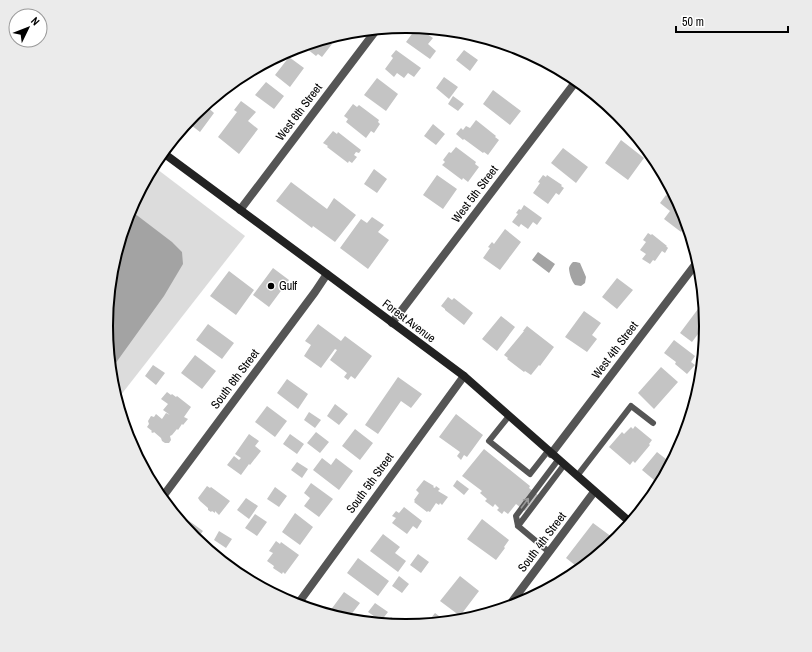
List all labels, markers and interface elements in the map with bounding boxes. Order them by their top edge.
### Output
north arrow [8,8,48,48]
scale bar [676,8,788,34]
text: N [28,14,43,28]
text: 50 m [682,14,704,30]
street label: West 6th Street [272,80,326,144]
street label: West 5th Street [448,162,502,226]
place label: Gulf [279,278,297,294]
marker: Gulf [266,281,276,291]
street label: Forest Avenue [379,296,439,346]
street label: West 4th Street [588,318,642,382]
street label: South 6th Street [207,346,263,412]
street label: South 5th Street [343,449,398,516]
one-way arrow [521,498,529,509]
street label: South 4th Street [514,509,570,575]

